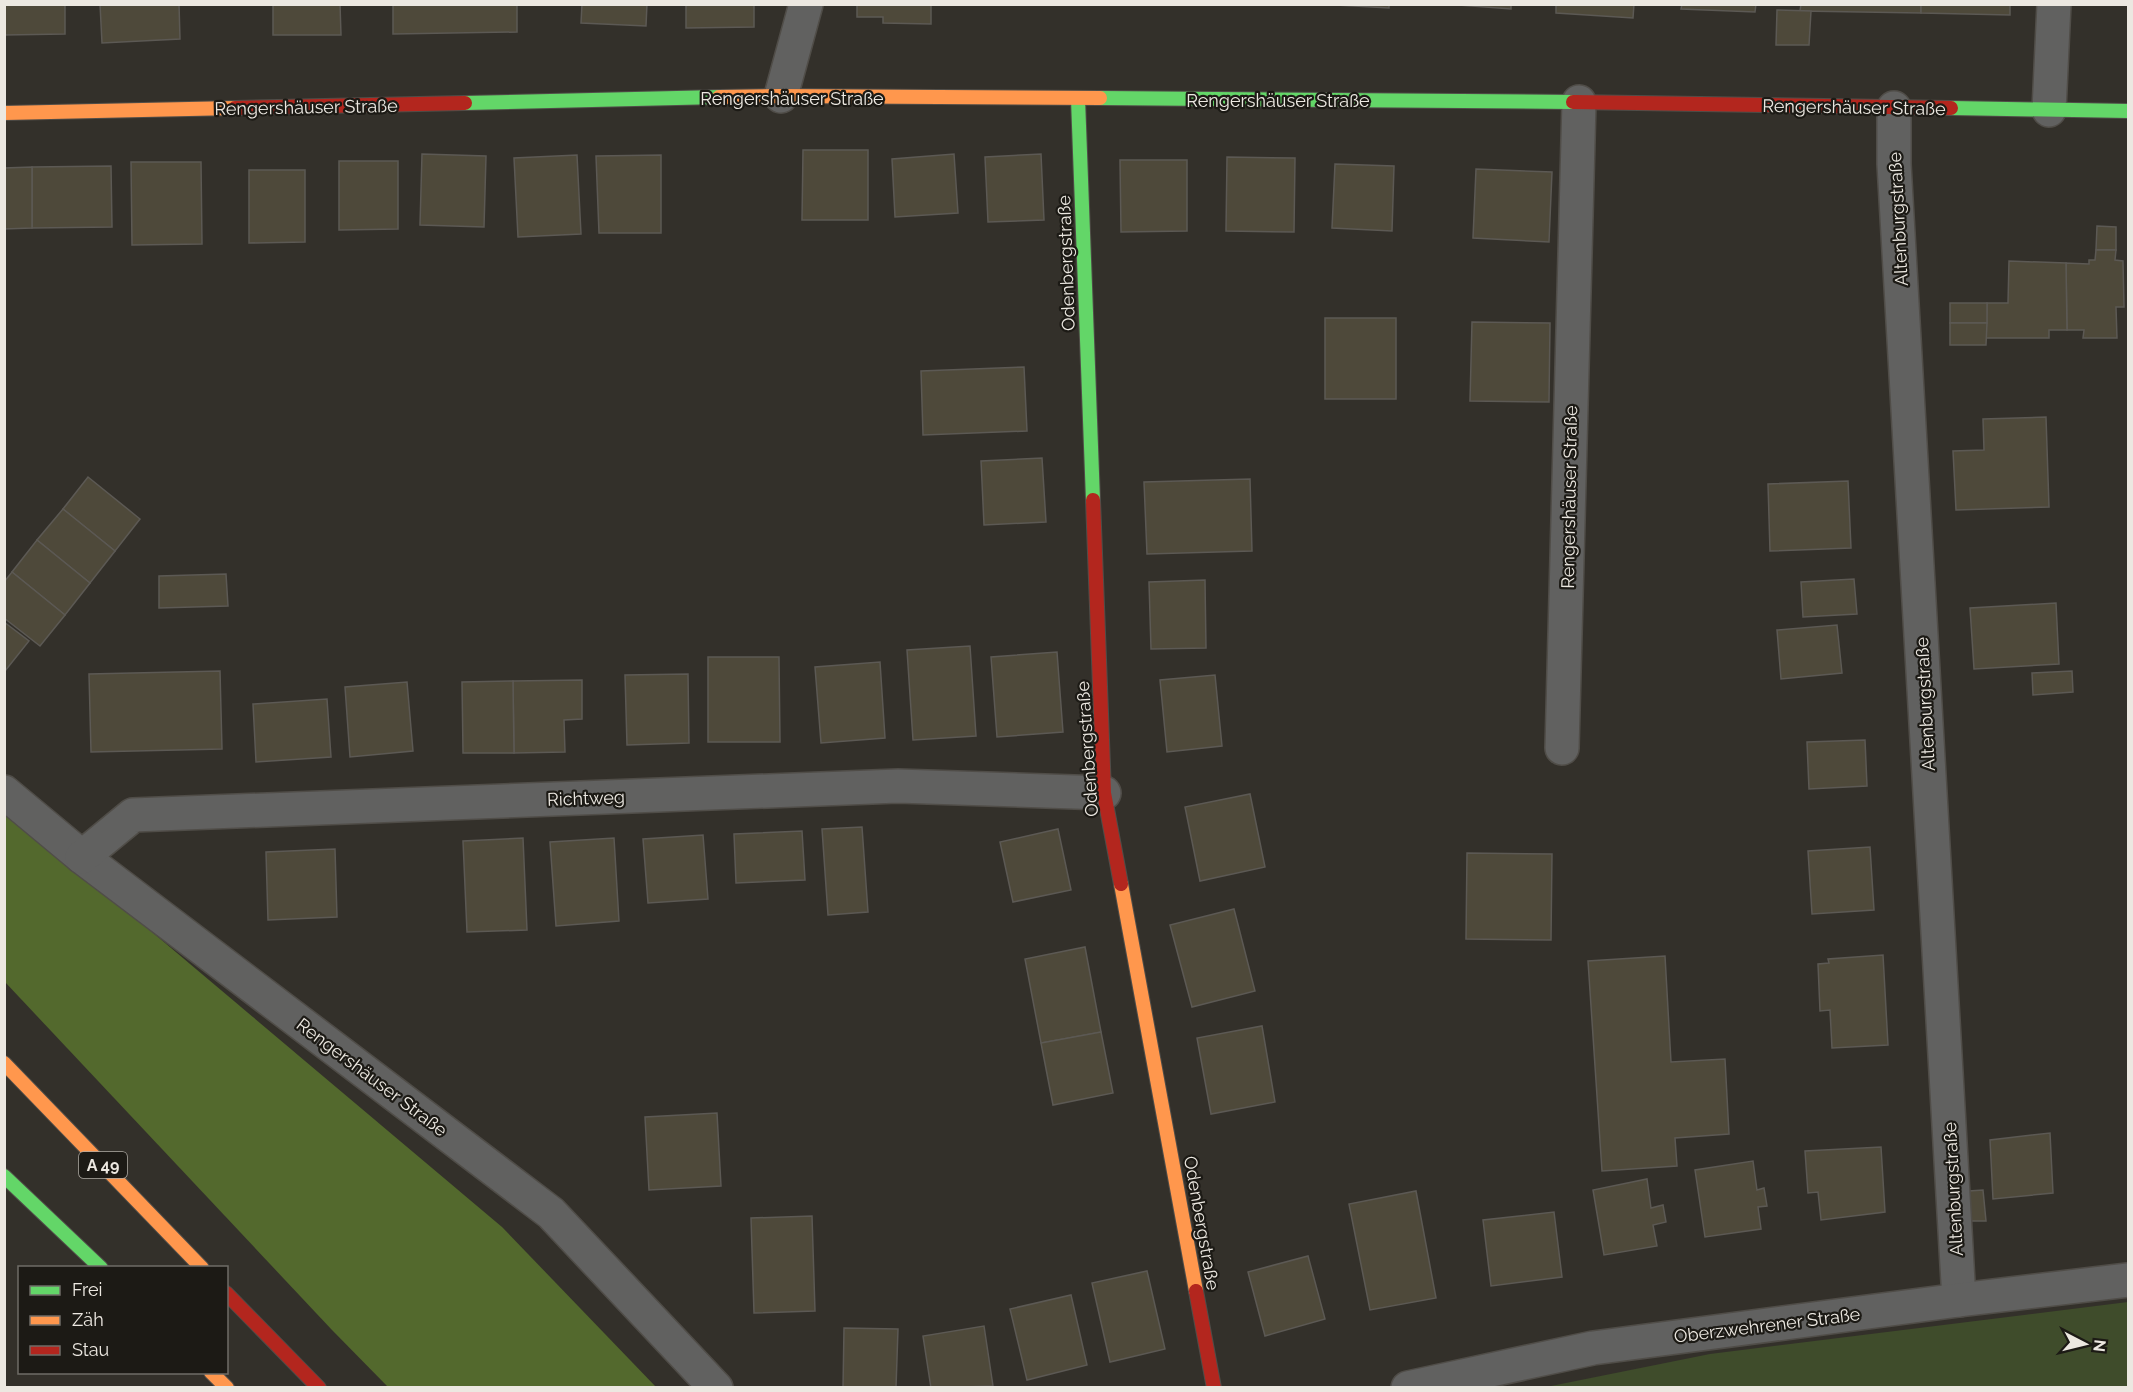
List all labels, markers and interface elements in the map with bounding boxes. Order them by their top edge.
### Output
street label: Rengershäuser Straße [700,88,884,109]
street label: Rengershäuser Straße [1186,90,1370,111]
street label: Rengershäuser Straße [214,95,398,119]
street label: Rengershäuser Straße [1762,95,1946,119]
street label: Altenburgstraße [1884,151,1912,287]
street label: Odenbergstraße [1053,194,1079,331]
street label: Rengershäuser Straße [1557,405,1581,589]
street label: Altenburgstraße [1911,636,1939,772]
street label: Odenbergstraße [1072,680,1102,818]
street label: Richtweg [547,786,625,810]
street label: Rengershäuser Straße [292,1013,452,1141]
street label: Altenburgstraße [1939,1121,1967,1257]
road number: A 49 [79,1152,127,1178]
street label: Odenbergstraße [1180,1154,1224,1292]
legend [18,1266,228,1374]
text: Frei [72,1279,102,1300]
street label: Oberzwehrener Straße [1673,1303,1862,1347]
text: Zäh [72,1309,104,1330]
north arrow [2055,1314,2115,1374]
text: Stau [72,1339,109,1360]
text: N [2089,1339,2110,1353]

